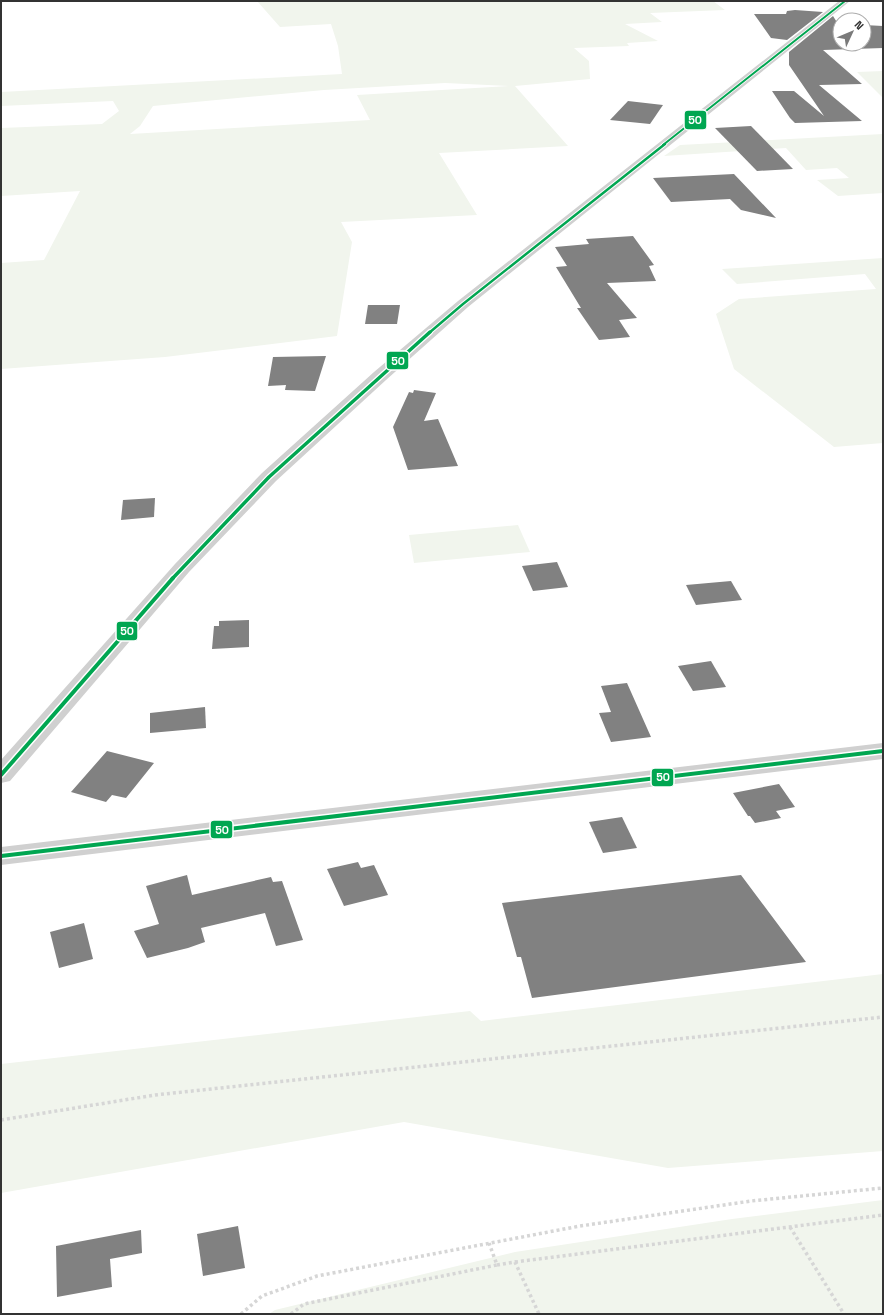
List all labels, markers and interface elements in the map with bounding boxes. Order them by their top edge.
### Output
north arrow [832,12,872,52]
text: N [852,18,867,33]
line badge: 50 [684,110,707,130]
text: 50 [688,113,702,127]
line badge: 50 [386,351,409,370]
text: 50 [391,354,405,368]
line badge: 50 [116,621,138,641]
text: 50 [120,624,134,638]
line badge: 50 [651,768,674,787]
text: 50 [656,770,670,784]
line badge: 50 [210,820,233,839]
text: 50 [215,823,229,837]

